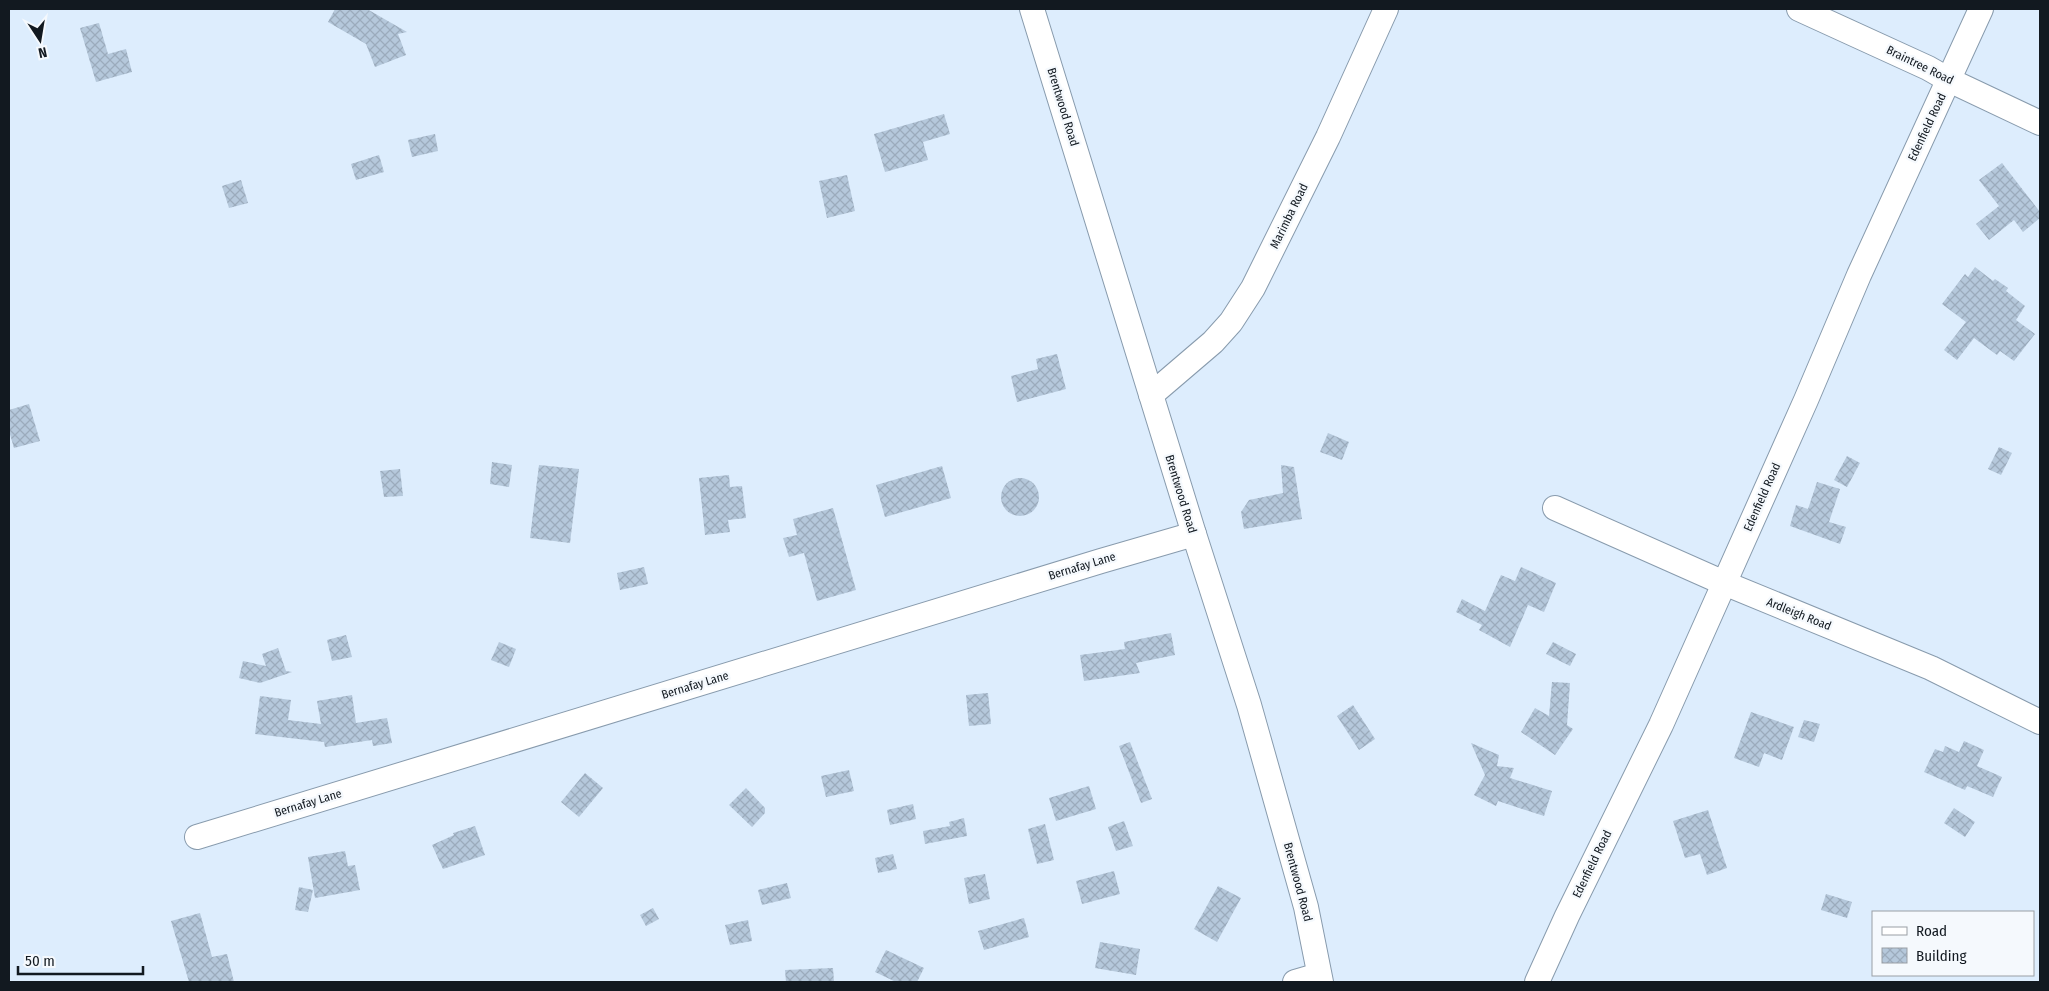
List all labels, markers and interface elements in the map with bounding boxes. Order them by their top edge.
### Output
north arrow [15,15,65,65]
text: N [37,43,48,61]
street label: Braintree Road [1884,43,1956,87]
street label: Brentwood Road [1044,66,1082,148]
street label: Edenfield Road [1905,91,1949,163]
street label: Marimba Road [1267,181,1311,251]
street label: Brentwood Road [1162,453,1200,535]
street label: Edenfield Road [1741,461,1783,533]
street label: Bernafay Lane [1047,549,1117,583]
street label: Ardleigh Road [1765,595,1833,633]
street label: Bernafay Lane [660,668,730,702]
street label: Bernafay Lane [273,786,343,820]
street label: Edenfield Road [1570,828,1614,900]
street label: Brentwood Road [1281,841,1315,923]
legend [1872,911,2034,976]
text: Road [1916,922,1947,940]
scale bar [18,944,142,976]
text: Building [1916,947,1967,965]
text: 50 m [25,952,55,970]

